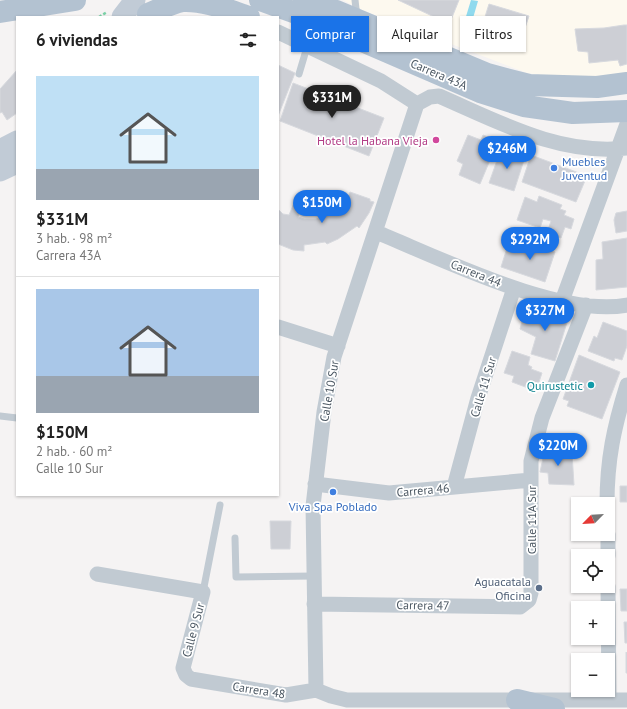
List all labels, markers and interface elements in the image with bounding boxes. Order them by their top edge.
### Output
chip: Comprar [291,16,369,52]
chip: Alquilar [377,16,452,52]
chip: Filtros [460,16,526,52]
text: 6 viviendas [36,29,118,51]
icon: filters [237,29,259,51]
street label: Carrera 43A [408,55,470,93]
pin: $331M [304,85,360,119]
text: $331M [312,89,352,106]
icon: home [112,102,184,174]
place label: Hotel la Habana Vieja [317,133,428,148]
marker: Hotel la Habana Vieja [431,135,441,145]
pin: $246M [479,136,535,170]
text: $246M [487,140,527,157]
place label: Muebles Juventud [561,154,607,183]
marker: Muebles Juventud [549,163,559,173]
pin: $150M [294,190,350,224]
text: $150M [302,194,342,211]
text: $331M [36,208,88,230]
pin: $292M [502,227,558,261]
text: 3 hab. · 98 m² [36,230,112,247]
text: $292M [510,231,550,248]
text: Carrera 43A [36,247,101,264]
street label: Carrera 44 [449,256,504,290]
pin: $327M [517,298,573,332]
text: $327M [525,302,565,319]
icon: home [112,315,184,387]
street label: Calle 11 Sur [467,355,499,419]
street label: Calle 10 Sur [316,359,342,423]
place label: Quirustetic [527,378,584,393]
marker: Quirustetic [586,380,596,390]
text: $150M [36,421,88,443]
pin: $220M [530,433,586,467]
text: $220M [538,437,578,454]
text: 2 hab. · 60 m² [36,443,112,460]
text: Calle 10 Sur [36,460,103,477]
street label: Carrera 46 [396,480,450,500]
street label: Calle 11A Sur [524,486,539,554]
marker: Viva Spa Poblado [328,487,338,497]
north arrow [571,497,615,541]
map controls [571,497,615,697]
place label: Viva Spa Poblado [288,499,377,514]
button: locate [571,549,615,593]
place label: Aguacatala Oficina [474,574,531,603]
marker: Aguacatala Oficina [534,583,544,593]
street label: Carrera 47 [396,597,450,613]
street label: Calle 9 Sur [179,601,207,659]
button: + [571,601,615,645]
button: − [571,653,615,697]
street label: Carrera 48 [232,678,286,702]

